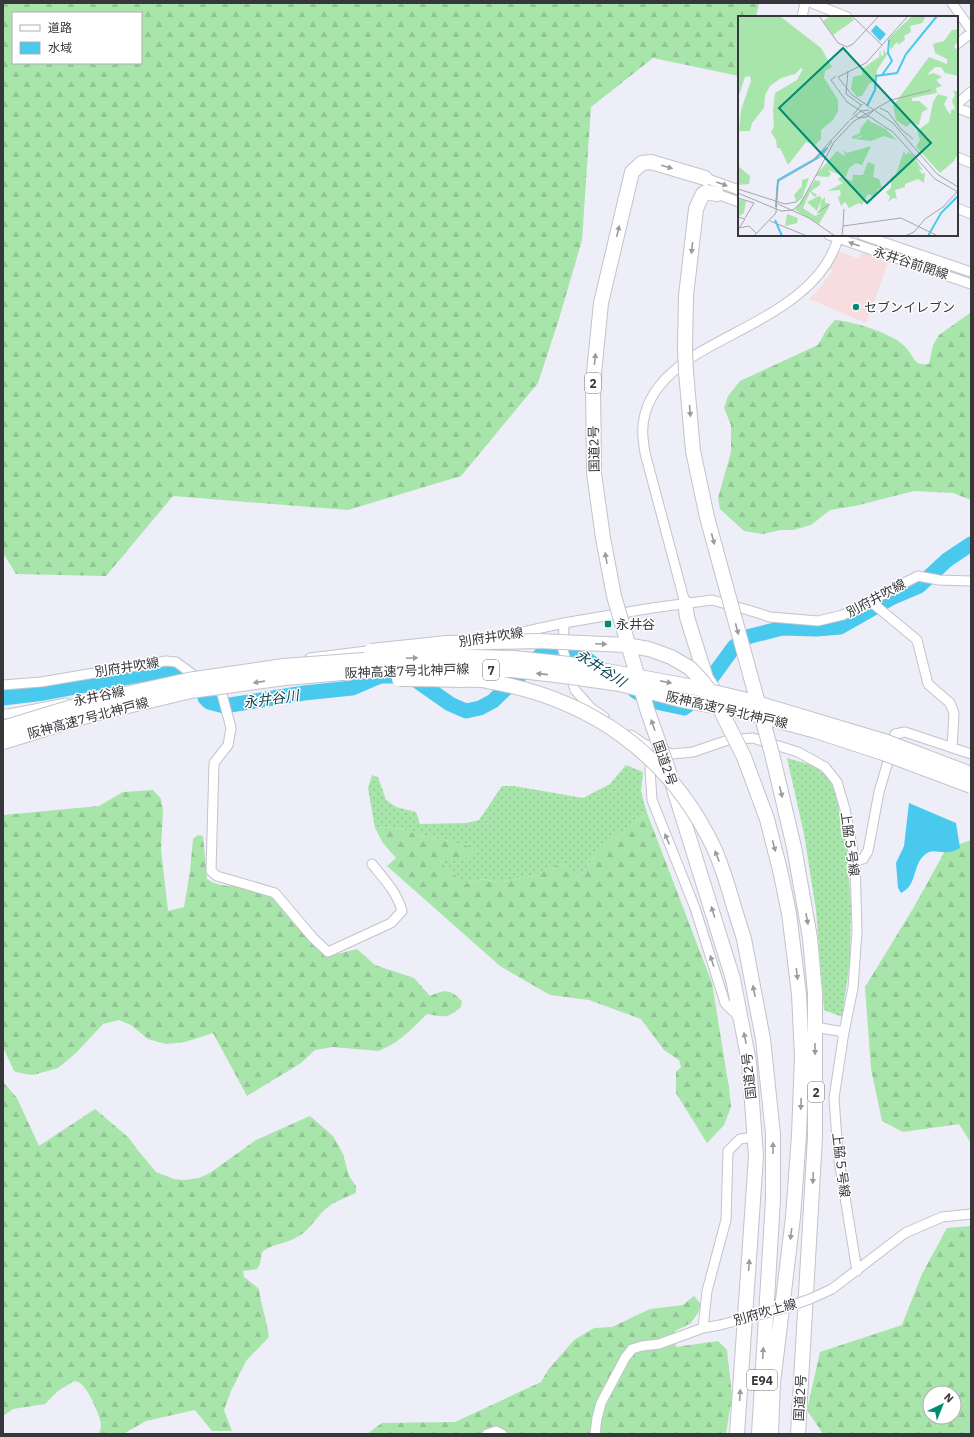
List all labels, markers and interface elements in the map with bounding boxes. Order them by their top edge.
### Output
legend [12,12,142,64]
inset map [738,16,958,236]
text: 道路 [48,20,72,35]
text: 水域 [48,40,72,55]
one-way arrow [661,164,673,170]
one-way arrow [716,181,728,187]
one-way arrow [615,225,621,237]
one-way arrow [848,241,860,247]
one-way arrow [688,242,695,254]
street label: 永井谷前開線 [871,243,951,283]
place label: セブンイレブン [864,299,955,316]
marker: セブンイレブン [851,302,861,312]
one-way arrow [592,353,599,365]
road number: 2 [585,373,601,393]
one-way arrow [687,405,693,417]
street label: 国道2号 [585,425,603,473]
one-way arrow [710,533,716,545]
one-way arrow [603,551,609,564]
street label: 別府井吹線 [843,575,909,621]
place label: 永井谷 [616,616,655,633]
marker: 永井谷 [603,619,613,629]
one-way arrow [735,623,741,636]
street label: 別府井吹線 [458,624,524,650]
one-way arrow [595,640,607,647]
water label: 永井谷川 [573,645,631,692]
street label: 別府井吹線 [94,654,160,680]
one-way arrow [406,654,418,661]
street label: 阪神高速7号北神戸線 [344,660,470,682]
road number: 7 [483,660,499,680]
one-way arrow [536,670,548,677]
one-way arrow [253,679,265,685]
one-way arrow [660,680,672,686]
street label: 永井谷線 [72,682,126,710]
water label: 永井谷川 [242,686,302,712]
street label: 阪神高速7号北神戸線 [664,688,790,732]
street label: 阪神高速7号北神戸線 [26,694,150,742]
one-way arrow [649,719,655,731]
street label: 国道2号 [649,738,681,788]
one-way arrow [778,786,784,798]
street label: 上脇５号線 [837,811,863,877]
one-way arrow [664,832,670,844]
one-way arrow [772,840,778,853]
one-way arrow [713,850,719,862]
one-way arrow [710,906,716,918]
one-way arrow [804,913,810,925]
one-way arrow [709,955,715,967]
one-way arrow [794,968,800,980]
one-way arrow [751,985,757,998]
one-way arrow [741,1032,747,1044]
one-way arrow [812,1043,819,1055]
street label: 国道2号 [738,1052,760,1100]
road number: 2 [808,1082,824,1102]
one-way arrow [797,1098,804,1110]
street label: 上脇５号線 [829,1132,853,1198]
one-way arrow [770,1141,776,1154]
one-way arrow [809,1172,816,1184]
one-way arrow [788,1228,795,1240]
one-way arrow [745,1259,752,1271]
street label: 別府吹上線 [731,1295,799,1329]
one-way arrow [760,1347,767,1359]
road number: E94 [747,1370,777,1390]
street label: 国道2号 [790,1374,810,1422]
north arrow [922,1385,962,1425]
one-way arrow [736,1389,743,1401]
text: N [941,1390,957,1406]

